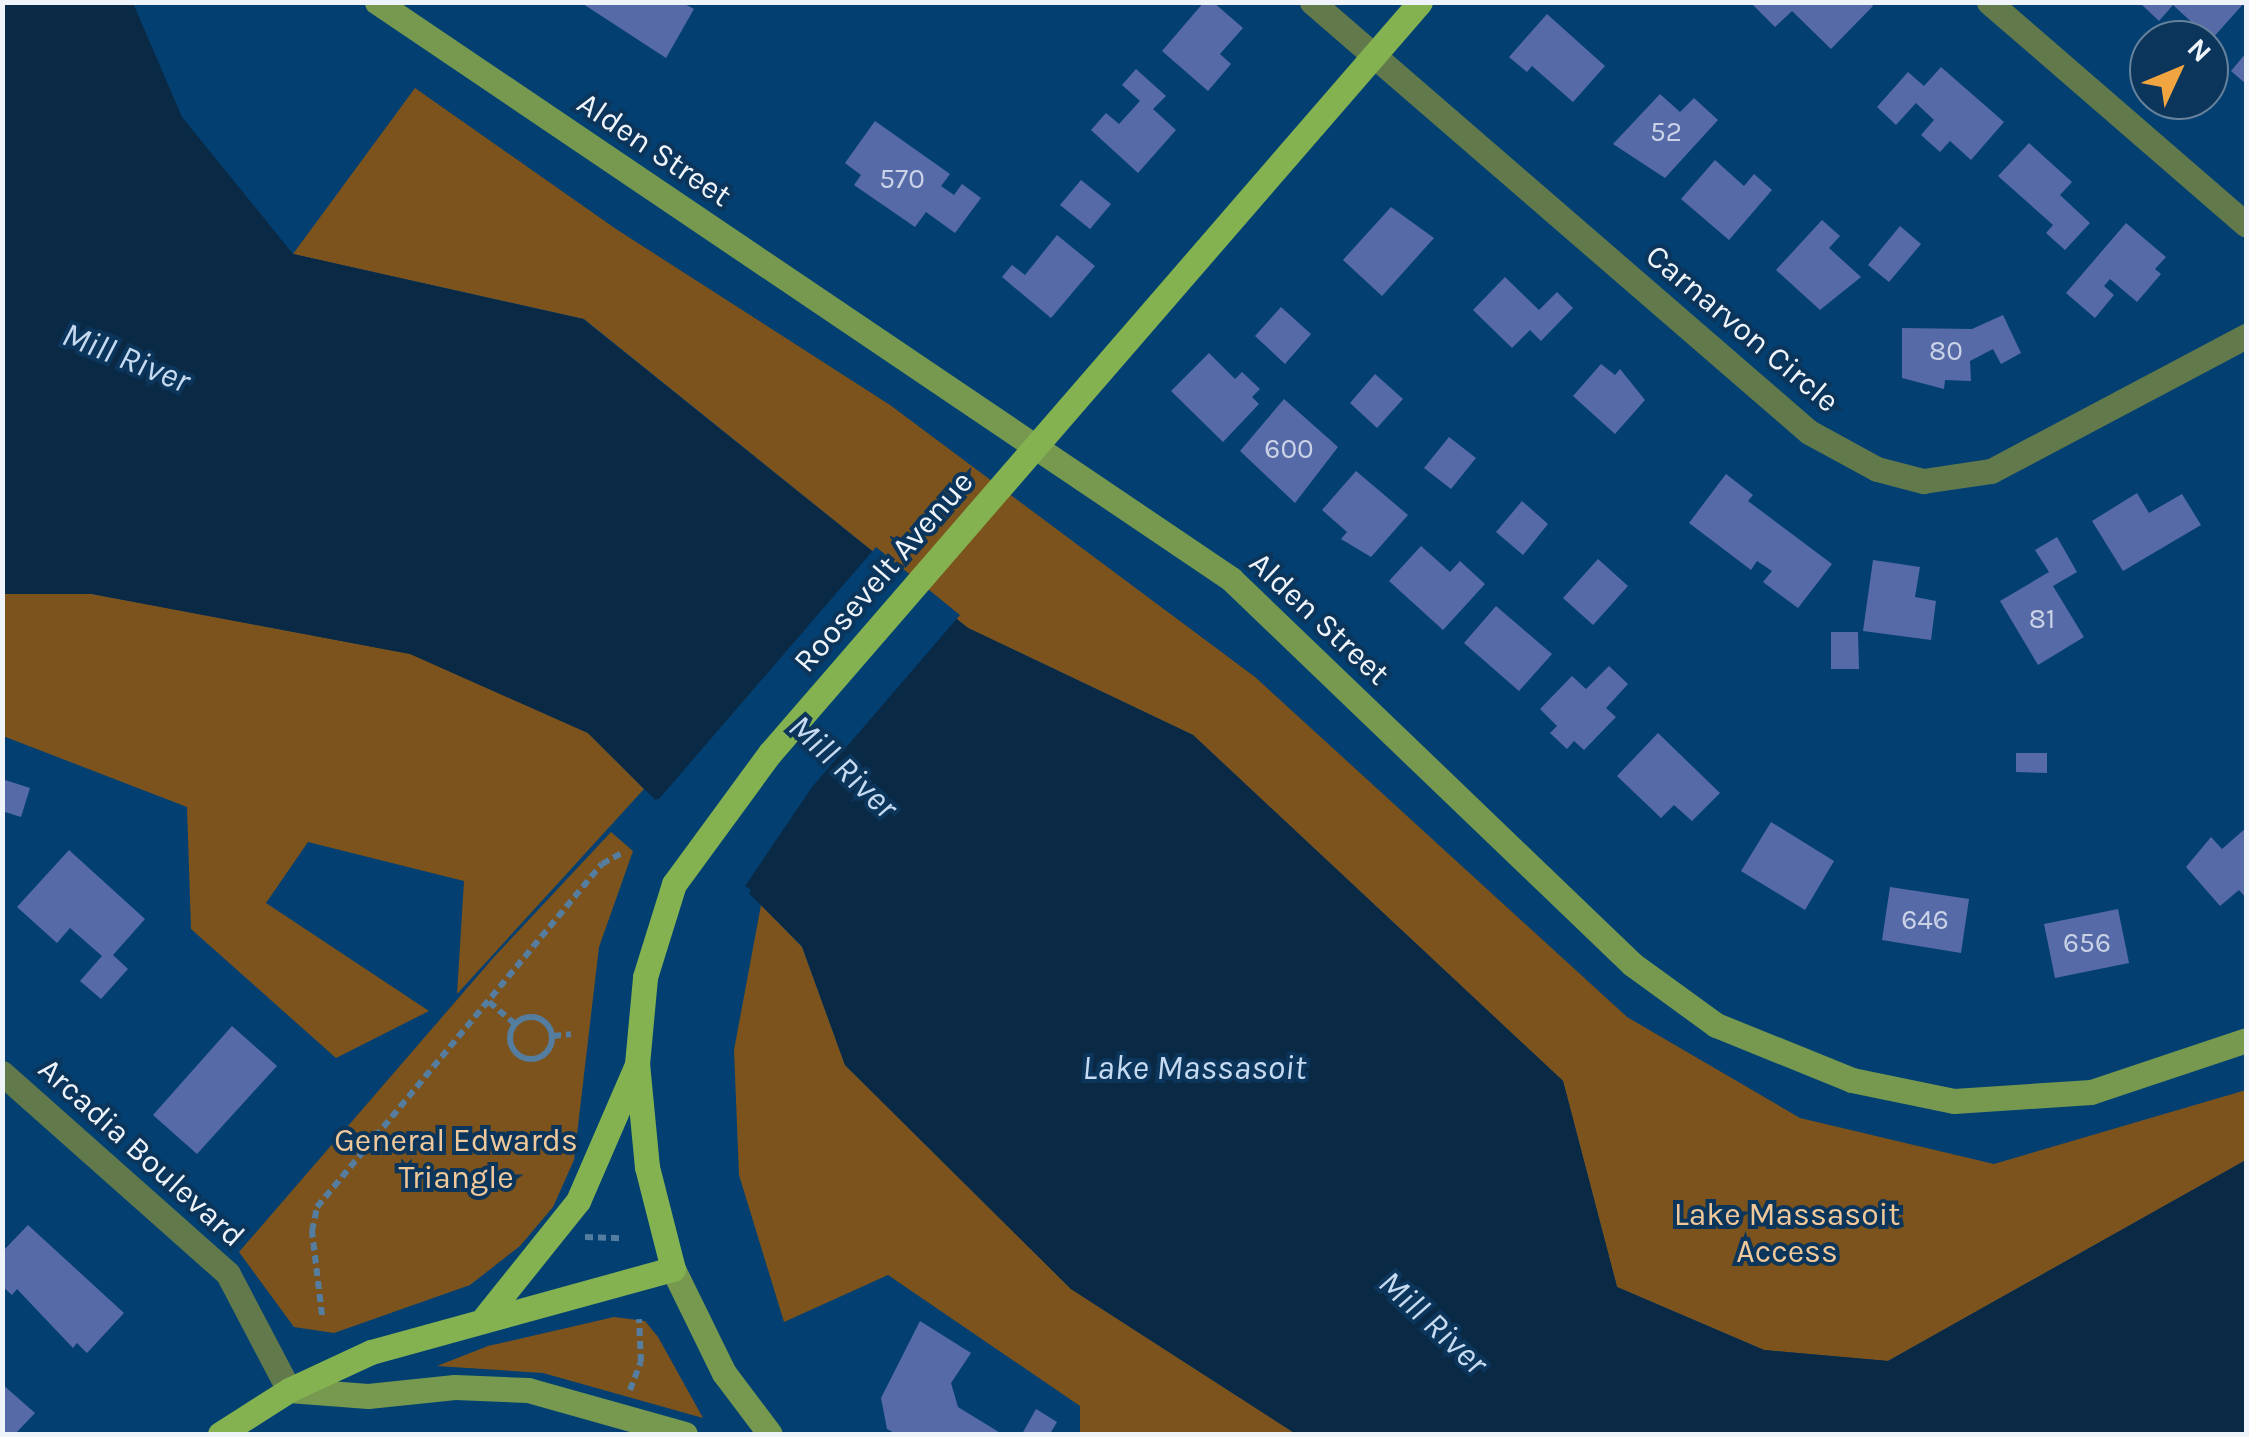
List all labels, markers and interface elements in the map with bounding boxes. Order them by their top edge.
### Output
north arrow [2129,20,2229,120]
text: N [2181,32,2218,69]
street label: Alden Street [570,84,738,216]
house number: 52 [1650,115,1682,149]
house number: 570 [879,162,925,196]
street label: Carnarvon Circle [1638,237,1846,421]
water label: Mill River [56,313,196,403]
house number: 80 [1929,334,1963,368]
house number: 600 [1264,432,1314,466]
street label: Roosevelt Avenue [786,463,982,681]
street label: Alden Street [1241,544,1397,694]
house number: 81 [2029,602,2055,636]
water label: Mill River [780,706,906,828]
house number: 646 [1901,903,1949,937]
house number: 656 [2063,926,2111,960]
water label: Lake Massasoit [1082,1047,1306,1089]
street label: Arcadia Boulevard [30,1050,252,1256]
park label: General Edwards Triangle [334,1123,578,1198]
park label: Lake Massasoit Access [1674,1197,1900,1272]
water label: Mill River [1370,1262,1496,1384]

